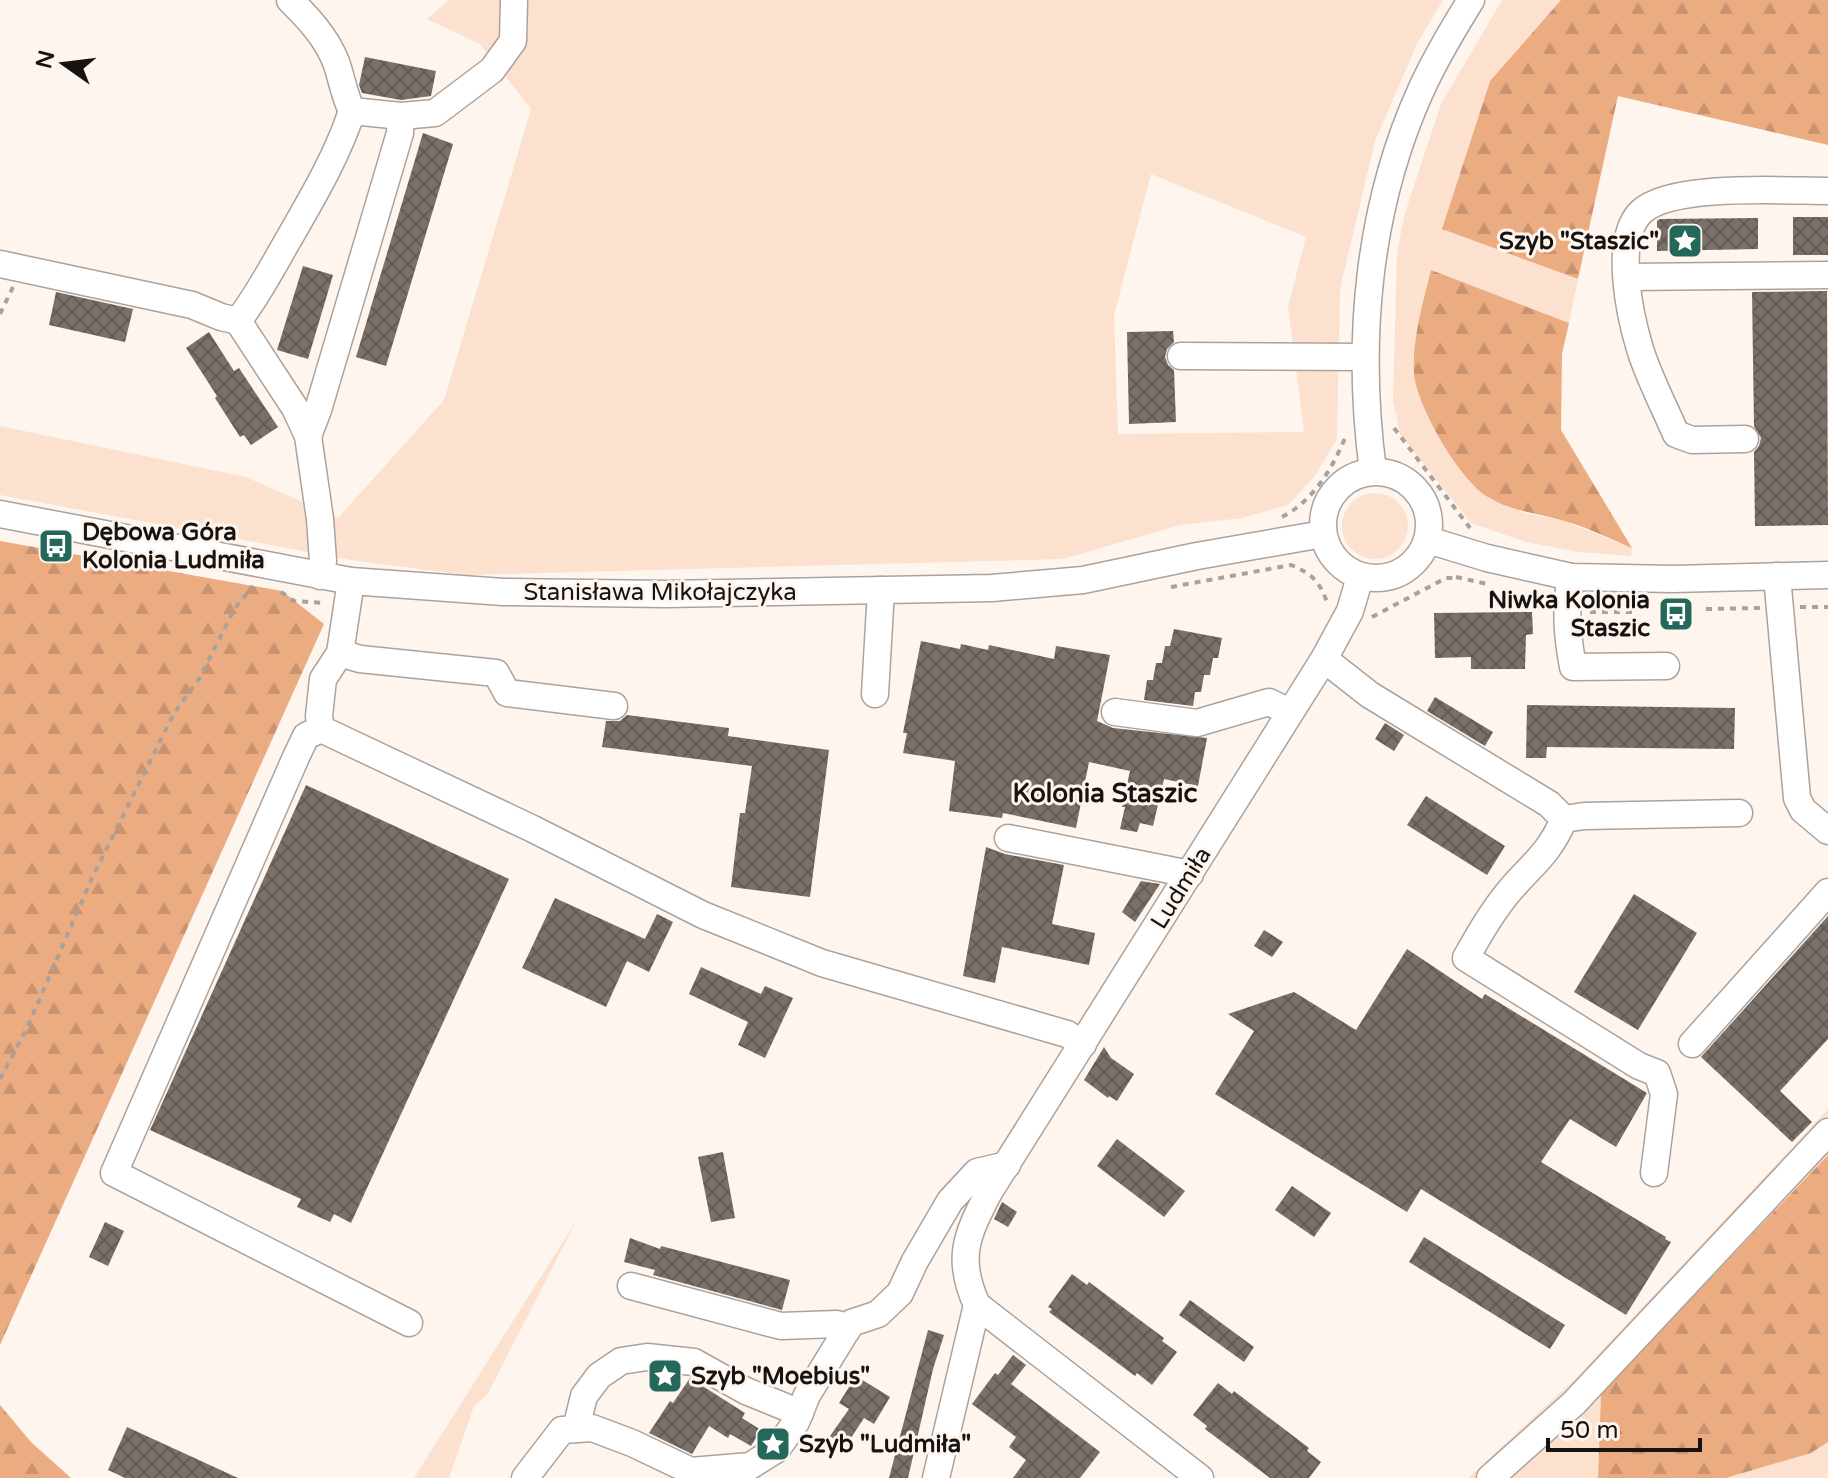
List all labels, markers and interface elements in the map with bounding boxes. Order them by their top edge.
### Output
north arrow [24,24,104,104]
text: N [31,48,60,71]
place icon: Szyb "Staszic" [1666,222,1704,260]
place label: Szyb "Staszic" [1499,227,1659,256]
place label: Dębowa Góra Kolonia Ludmiła [82,518,265,575]
bus stop icon: Dębowa Góra Kolonia Ludmiła [37,527,75,565]
street label: Stanisława Mikołajczyka [523,578,797,607]
place label: Niwka Kolonia Staszic [1488,586,1650,643]
bus stop icon: Niwka Kolonia Staszic [1657,595,1695,633]
district label: Kolonia Staszic [1013,778,1198,809]
street label: Ludmiła [1145,842,1217,934]
place icon: Szyb "Moebius" [646,1357,684,1395]
place label: Szyb "Moebius" [691,1362,870,1391]
scale bar [1548,1402,1700,1452]
text: 50 m [1560,1416,1618,1445]
place icon: Szyb "Ludmiła" [754,1425,792,1463]
place label: Szyb "Ludmiła" [799,1430,971,1459]

